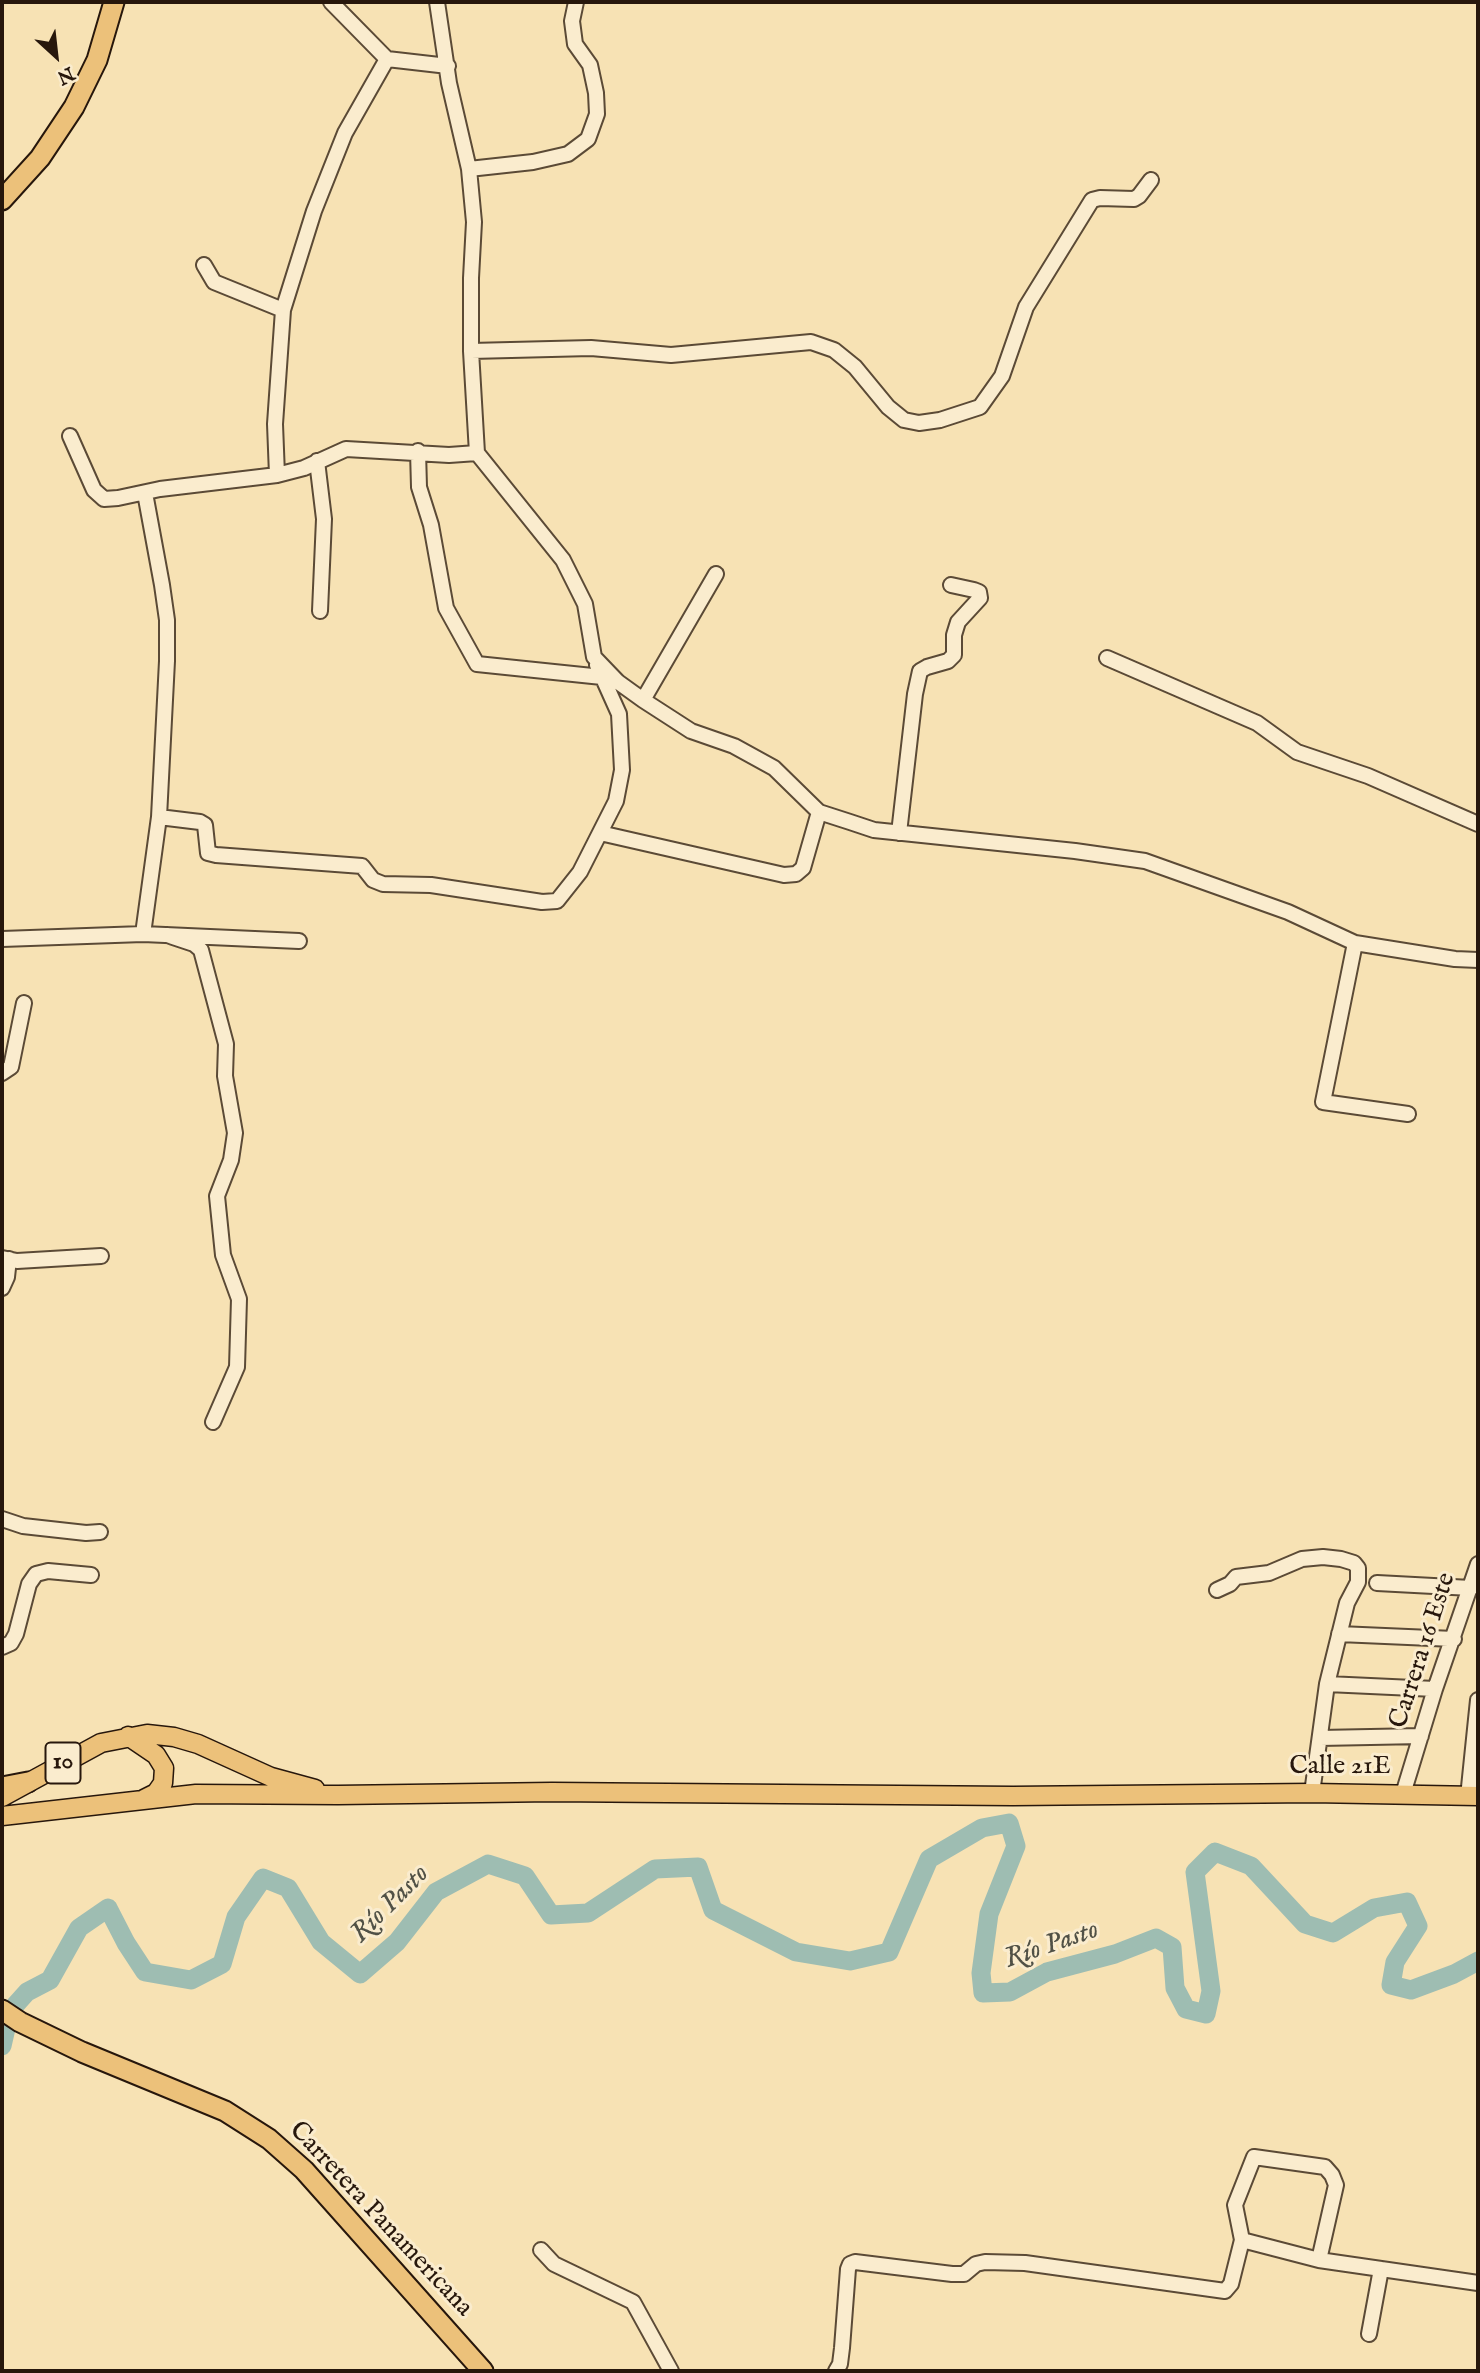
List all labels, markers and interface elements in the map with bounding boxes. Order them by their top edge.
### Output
north arrow [21,21,91,91]
text: N [53,60,78,89]
street label: Carrera 16 Este [1384,1569,1464,1733]
road number: 10 [46,1742,80,1784]
street label: Calle 21E [1289,1752,1391,1784]
water label: Río Pasto [345,1859,437,1951]
water label: Río Pasto [1001,1914,1103,1978]
street label: Carretera Panamericana [282,2116,478,2324]

